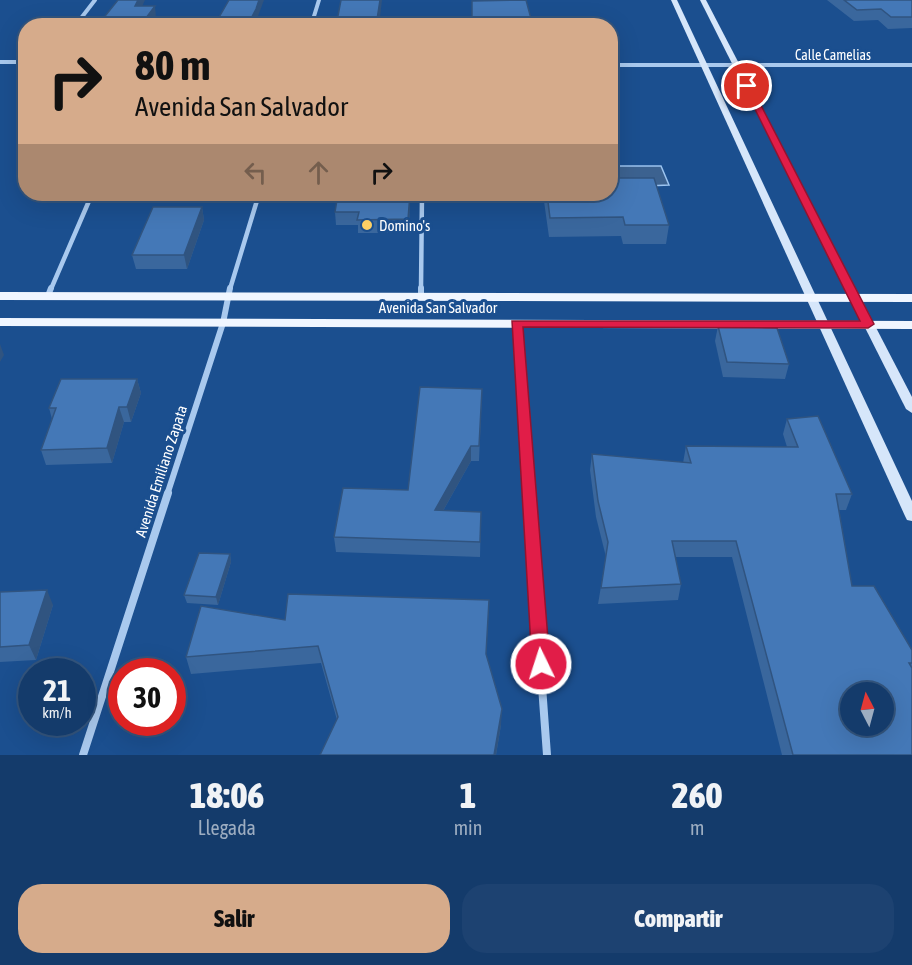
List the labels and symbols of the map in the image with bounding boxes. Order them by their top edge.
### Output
street label: Calle Camelias [795,47,871,63]
pin [721,60,772,111]
place label: Domino's [379,217,430,234]
marker: Domino's [360,218,374,232]
street label: Avenida San Salvador [379,299,498,316]
street label: Avenida Emiliano Zapata [132,403,190,539]
position arrow [509,632,573,696]
speed limit sign: 30 [108,658,186,736]
north arrow [840,682,894,736]

